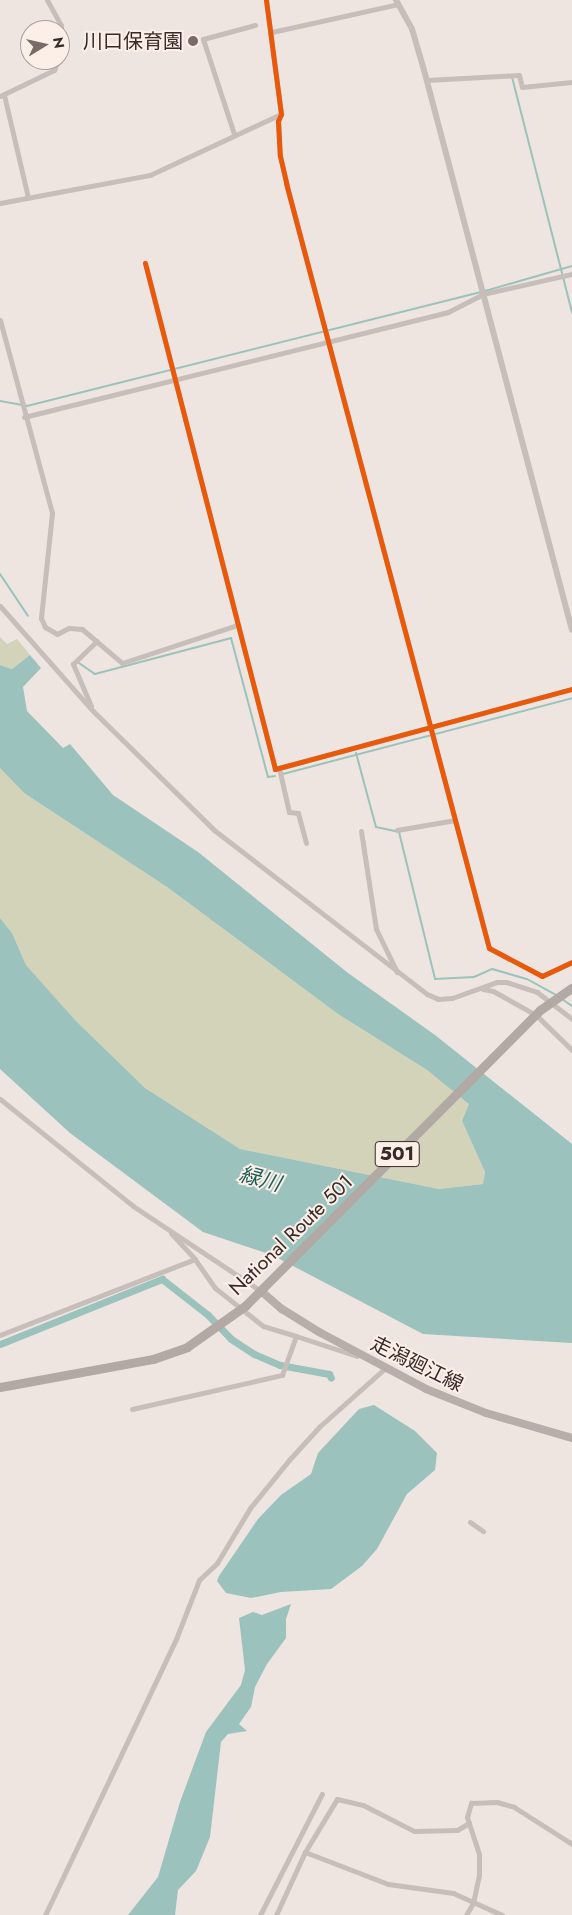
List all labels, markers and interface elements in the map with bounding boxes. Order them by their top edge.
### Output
north arrow [20,20,70,70]
place label: 川口保育園 [83,29,183,53]
marker: 川口保育園 [187,35,199,47]
text: N [48,36,70,50]
road number: 501 [374,1138,420,1170]
water label: 緑川 [236,1161,284,1197]
street label: National Route 501 [224,1170,358,1300]
street label: 走潟廻江線 [367,1331,467,1397]

